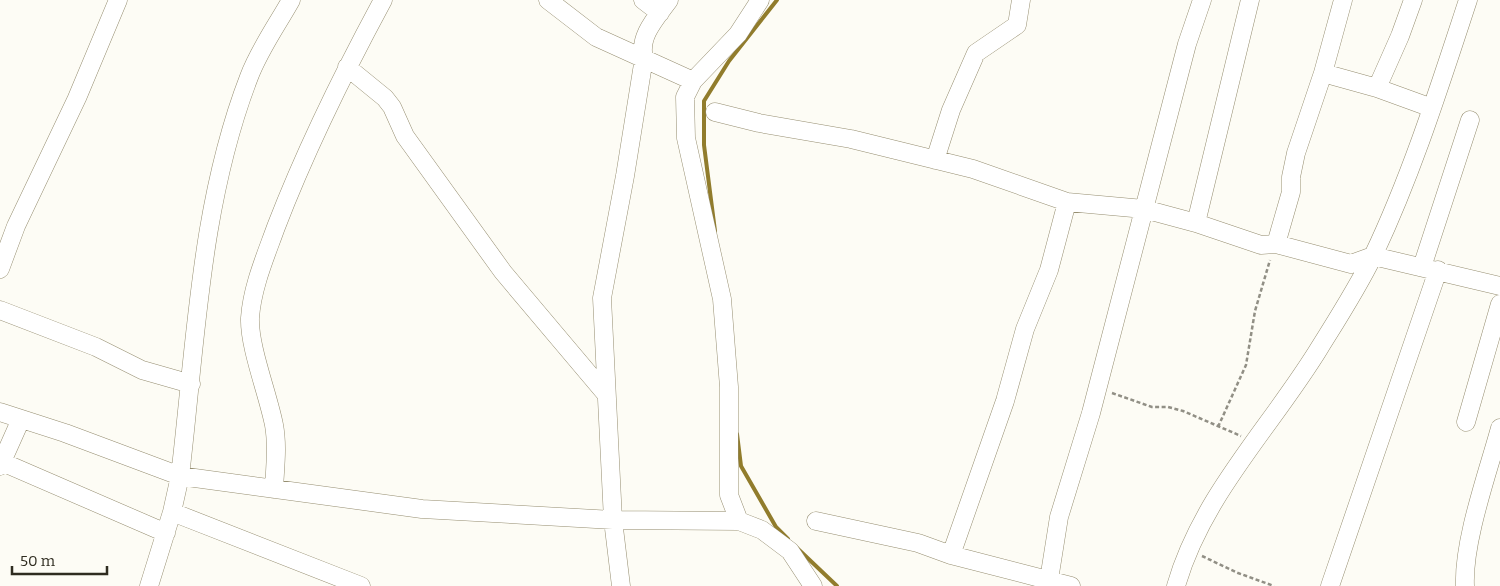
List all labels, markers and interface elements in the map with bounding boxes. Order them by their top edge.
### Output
scale bar [12,544,108,576]
text: 50 m [20,552,56,570]

